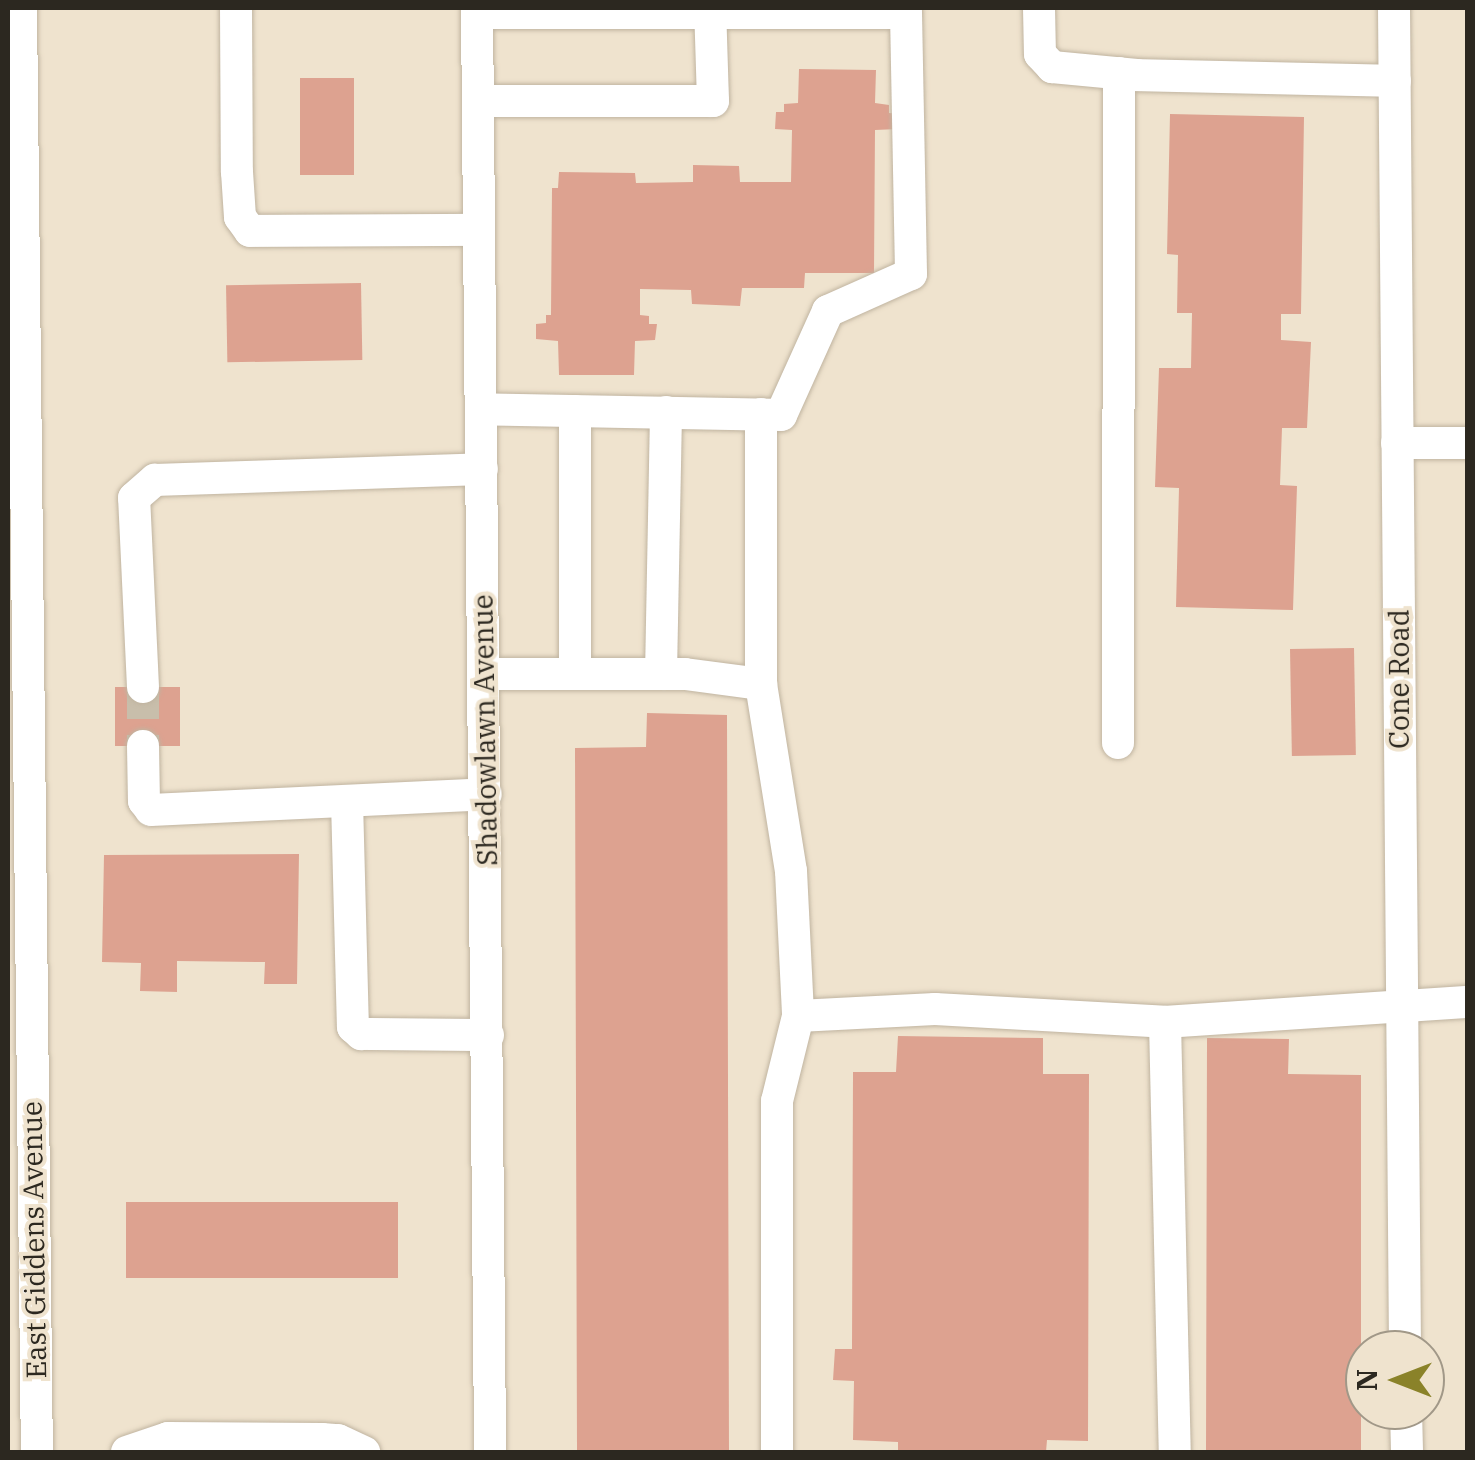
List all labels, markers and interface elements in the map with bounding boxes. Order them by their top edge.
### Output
street label: Shadowlawn Avenue [466,594,504,866]
street label: Cone Road [1382,609,1416,749]
street label: East Giddens Avenue [15,1101,53,1379]
north arrow [1345,1330,1445,1430]
text: N [1348,1369,1385,1391]

